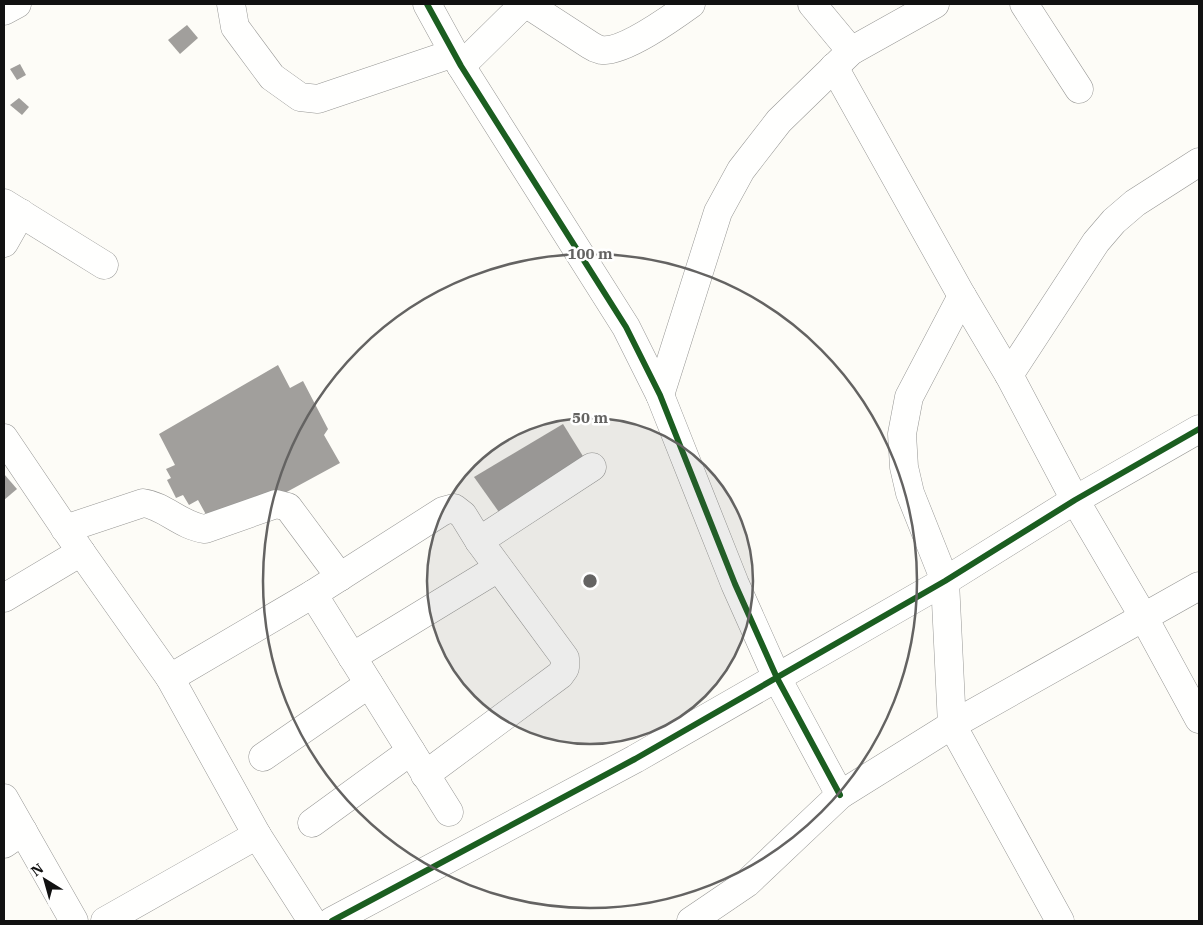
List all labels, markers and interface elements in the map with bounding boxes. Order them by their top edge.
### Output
text: 100 m [567,244,613,263]
text: 50 m [572,408,608,427]
centre of rings [581,572,599,590]
north arrow [20,855,70,905]
text: N [27,859,47,880]

